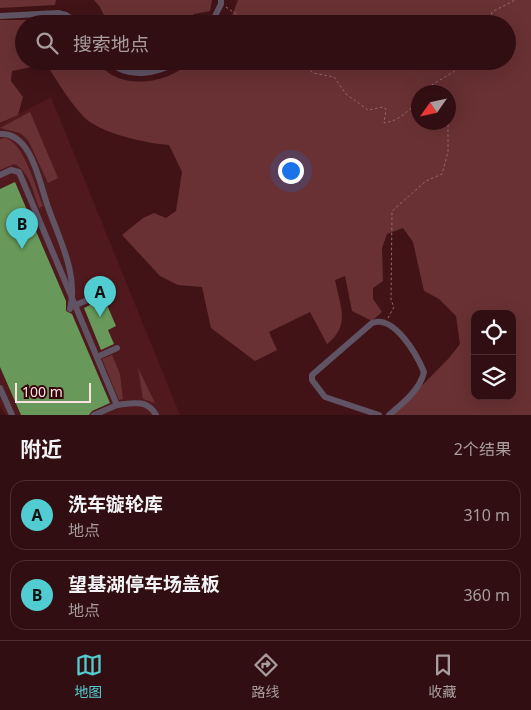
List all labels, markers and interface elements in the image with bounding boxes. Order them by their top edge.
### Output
search box [15,15,516,70]
icon: search [33,29,61,57]
text: 搜索地点 [73,31,149,57]
north arrow [411,85,456,130]
your location [278,158,304,184]
pin: B [6,208,38,249]
pin: A [84,276,116,317]
map controls [471,310,516,400]
button: locate [471,310,516,355]
button: layers [471,355,516,400]
scale bar [15,380,91,403]
text: 100 m [22,382,63,401]
text: 附近 [20,435,62,463]
text: 2个结果 [454,438,511,460]
text: 洗车镟轮库 [68,491,163,517]
text: A [31,504,43,526]
text: 310 m [463,504,510,526]
text: 地点 [68,519,100,541]
text: 望基湖停车场盖板 [68,571,220,597]
text: B [32,584,42,606]
text: 360 m [463,584,510,606]
text: 地点 [68,599,100,621]
tab: 地图 [75,651,103,701]
tab: 路线 [252,651,280,701]
tab: 收藏 [429,651,457,701]

